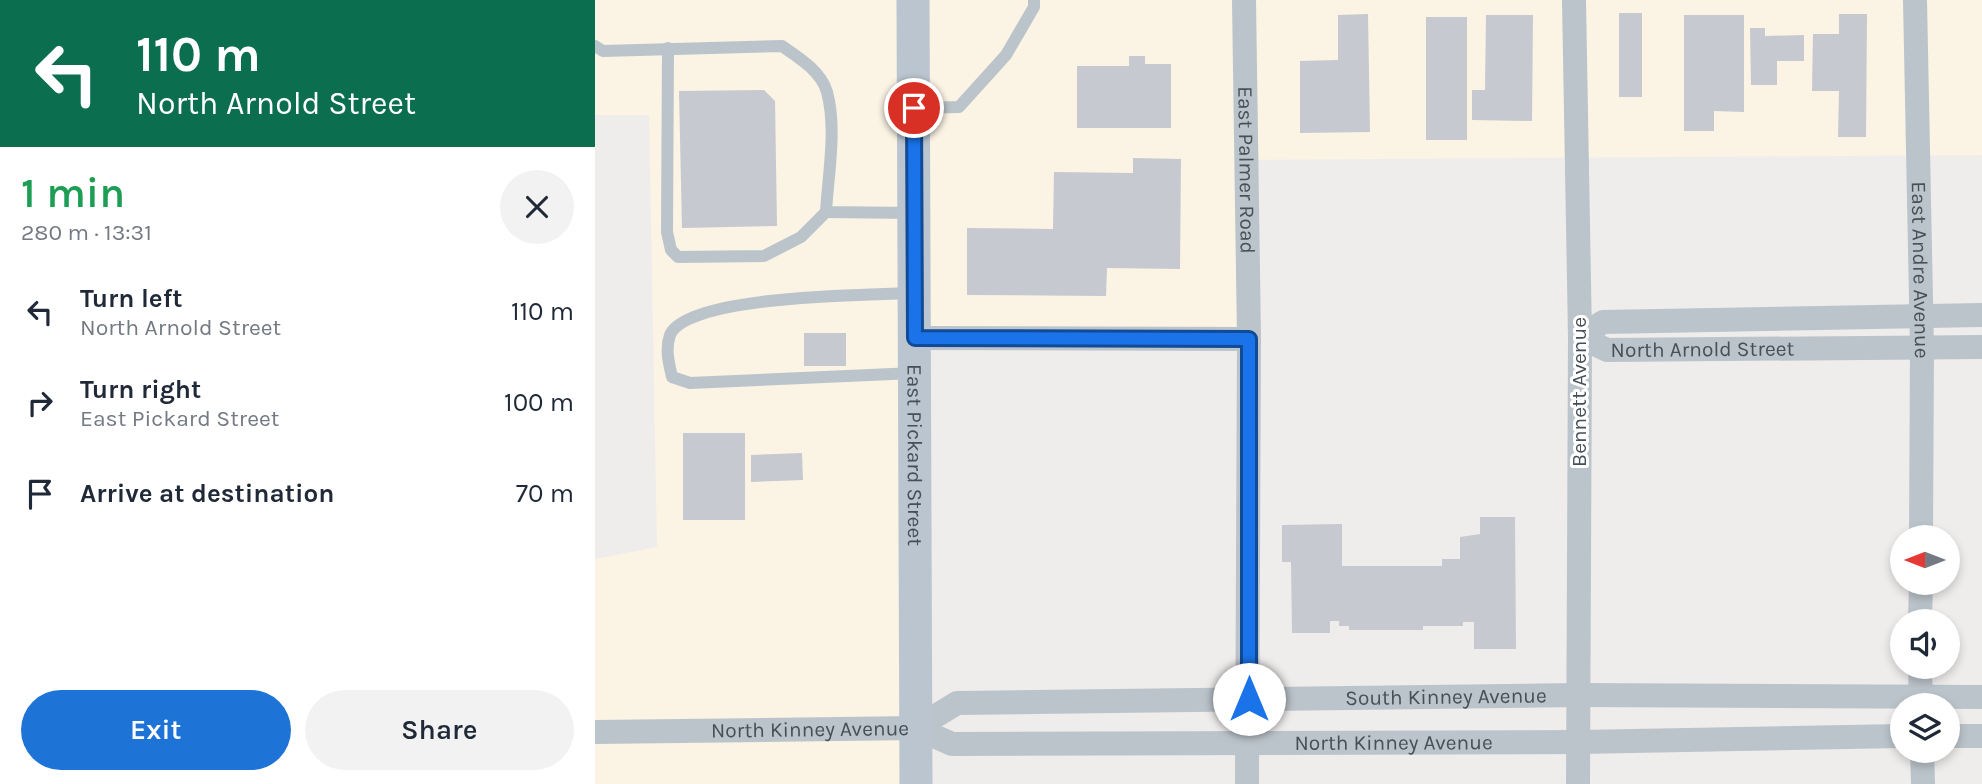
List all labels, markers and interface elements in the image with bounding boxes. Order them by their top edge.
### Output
text: 110 m [136,26,261,83]
icon: left [21,28,112,119]
pin [884,78,944,138]
text: North Arnold Street [136,85,416,122]
street label: East Palmer Road [1233,86,1260,254]
icon: arrive [895,89,933,127]
text: 1 min [21,168,125,218]
button: close [500,170,574,244]
street label: East Andre Avenue [1907,181,1934,359]
text: 280 m · 13:31 [21,219,152,246]
text: Turn left [80,283,182,314]
icon: left [21,293,59,331]
text: 110 m [511,296,574,327]
text: North Arnold Street [80,314,281,341]
street label: Bennett Avenue [1567,317,1591,467]
street label: North Arnold Street [1610,336,1795,362]
street label: East Pickard Street [902,364,927,546]
text: Turn right [80,374,201,405]
icon: right [21,384,59,422]
text: 100 m [504,387,574,418]
text: East Pickard Street [80,405,279,432]
icon: arrive [21,475,59,513]
text: Arrive at destination [80,478,334,509]
text: 70 m [516,478,574,509]
north arrow [1890,525,1960,595]
map controls [1890,525,1960,763]
button: sound [1890,609,1960,679]
position arrow [1212,662,1286,736]
street label: South Kinney Avenue [1345,683,1547,710]
button: Exit [21,690,291,770]
button: Share [305,690,574,770]
button: layers [1890,693,1960,763]
street label: North Kinney Avenue [711,716,909,743]
street label: North Kinney Avenue [1294,730,1493,755]

